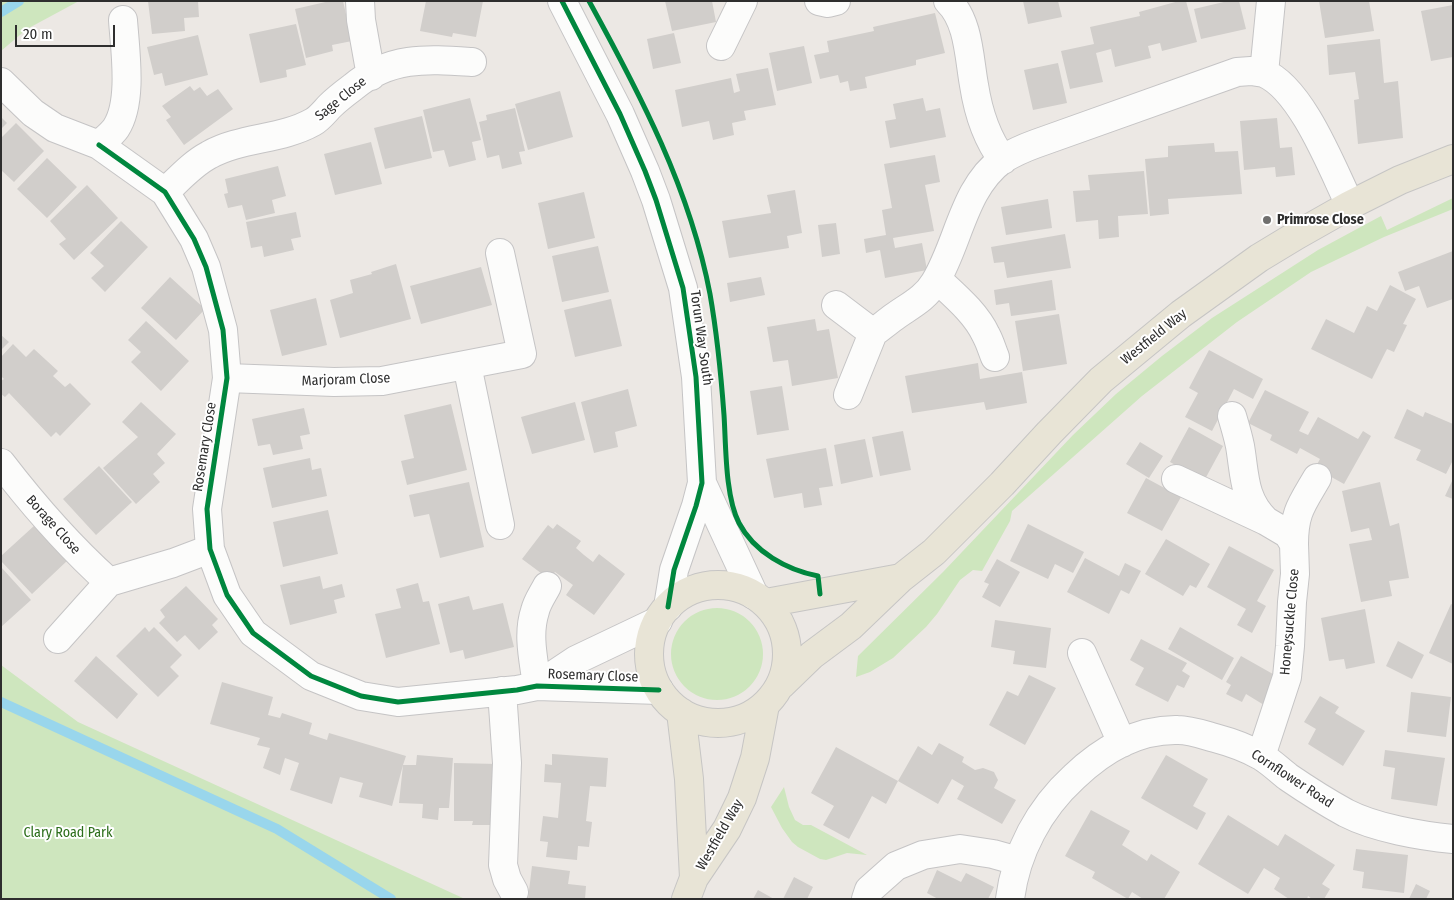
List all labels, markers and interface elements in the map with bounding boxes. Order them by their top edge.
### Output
scale bar [18,15,118,47]
text: 20 m [23,25,53,43]
street label: Sage Close [312,73,370,125]
place label: Primrose Close [1277,212,1364,228]
marker: Primrose Close [1261,214,1273,226]
street label: Torun Way South [686,289,716,387]
street label: Westfield Way [1118,305,1190,369]
street label: Marjoram Close [301,370,391,390]
street label: Rosemary Close [190,401,220,493]
street label: Borage Close [22,492,84,558]
street label: Honeysuckle Close [1277,568,1303,676]
street label: Rosemary Close [547,666,639,686]
street label: Cornflower Road [1248,746,1336,812]
street label: Westfield Way [693,796,747,874]
park label: Clary Road Park [23,825,113,841]

